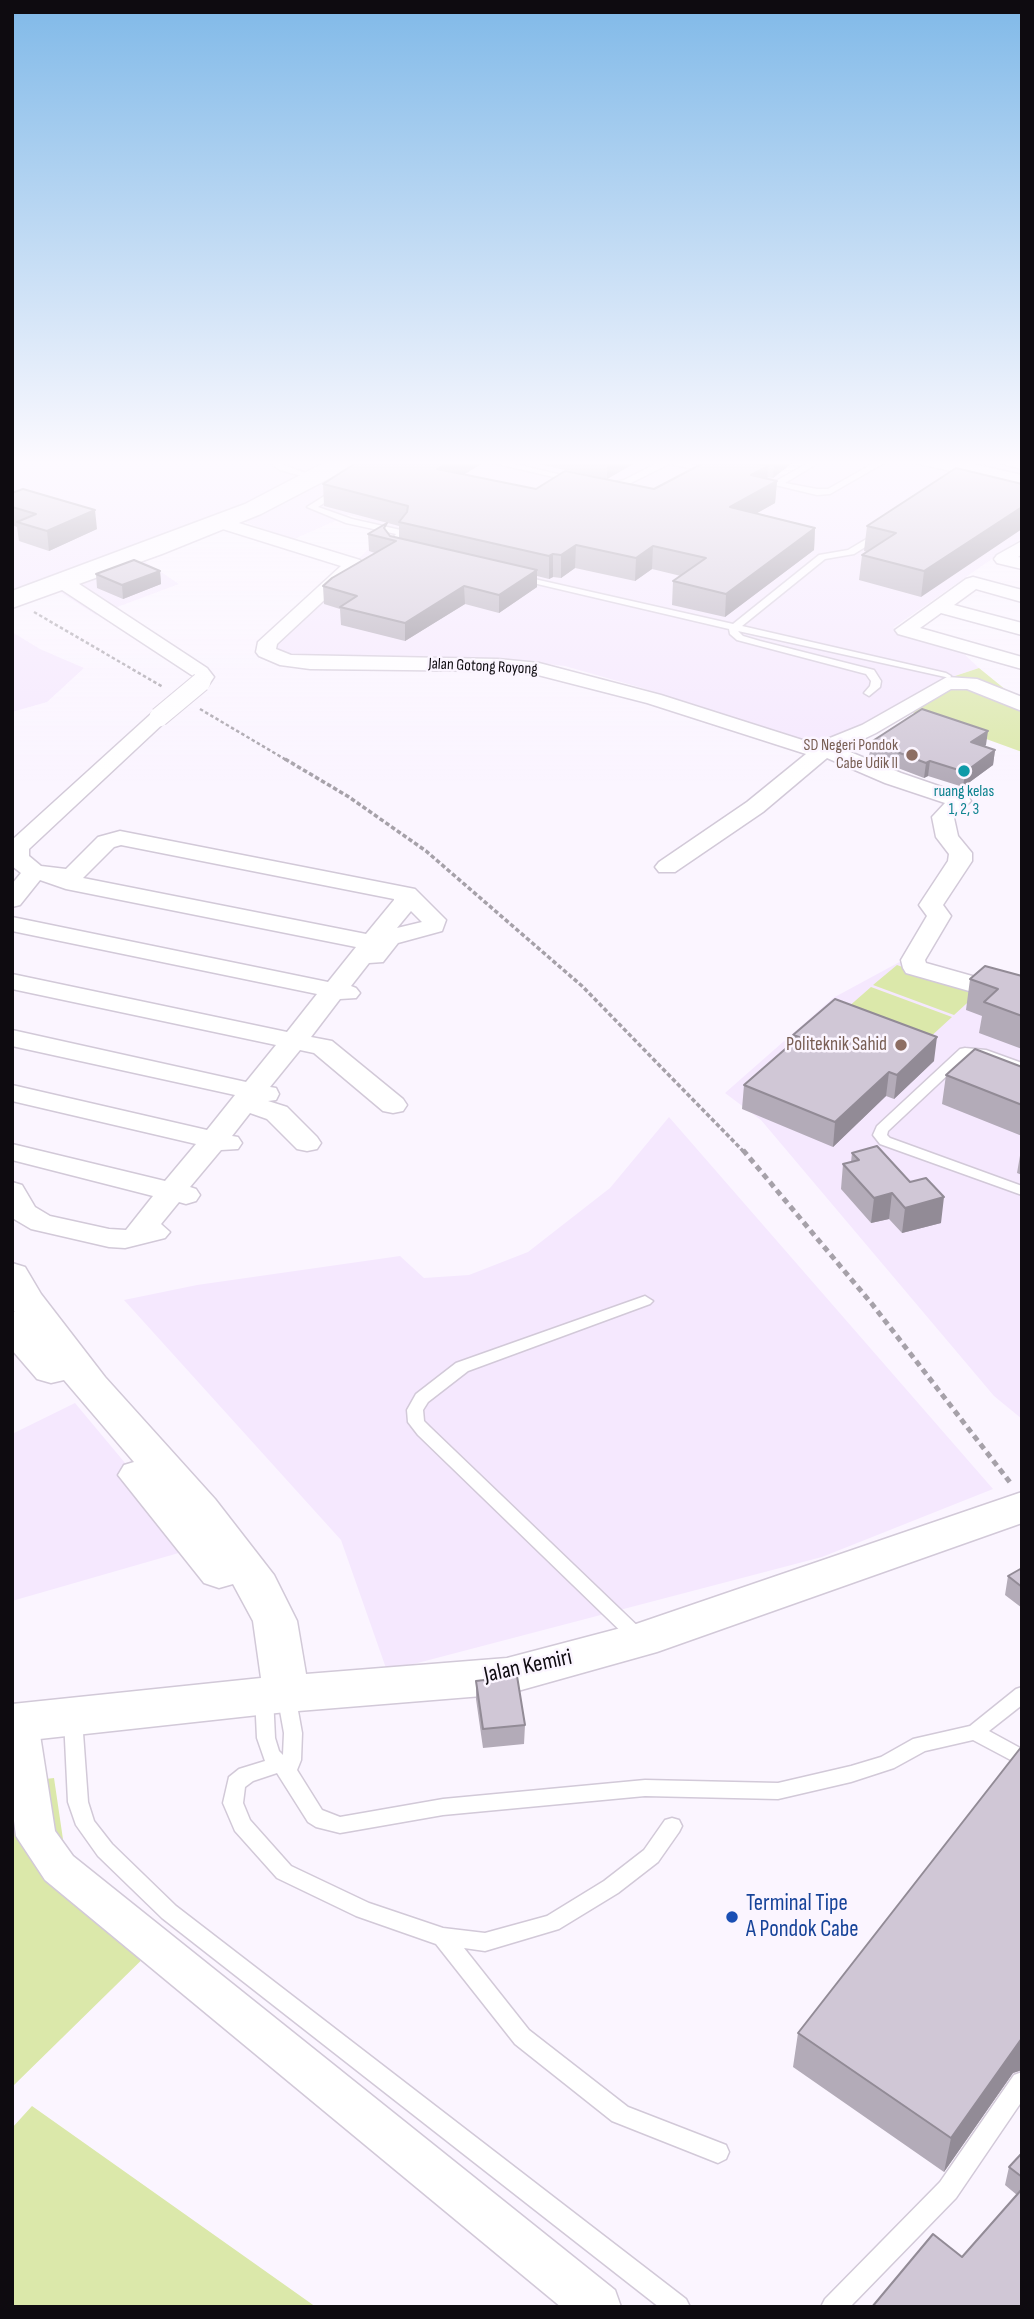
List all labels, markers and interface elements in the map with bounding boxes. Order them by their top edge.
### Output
street label: Jalan Gotong Royong [428,655,538,679]
place label: SD Negeri Pondok Cabe Udik II [804,736,898,774]
marker: SD Negeri Pondok Cabe Udik II [904,747,920,763]
marker: ruang kelas 1, 2, 3 [956,763,972,779]
place label: ruang kelas 1, 2, 3 [934,782,994,820]
place label: Politeknik Sahid [786,1034,887,1056]
marker: Politeknik Sahid [893,1037,909,1053]
street label: Jalan Kemiri [481,1644,575,1690]
place label: Terminal Tipe A Pondok Cabe [746,1890,859,1944]
marker: Terminal Tipe A Pondok Cabe [724,1909,740,1925]

